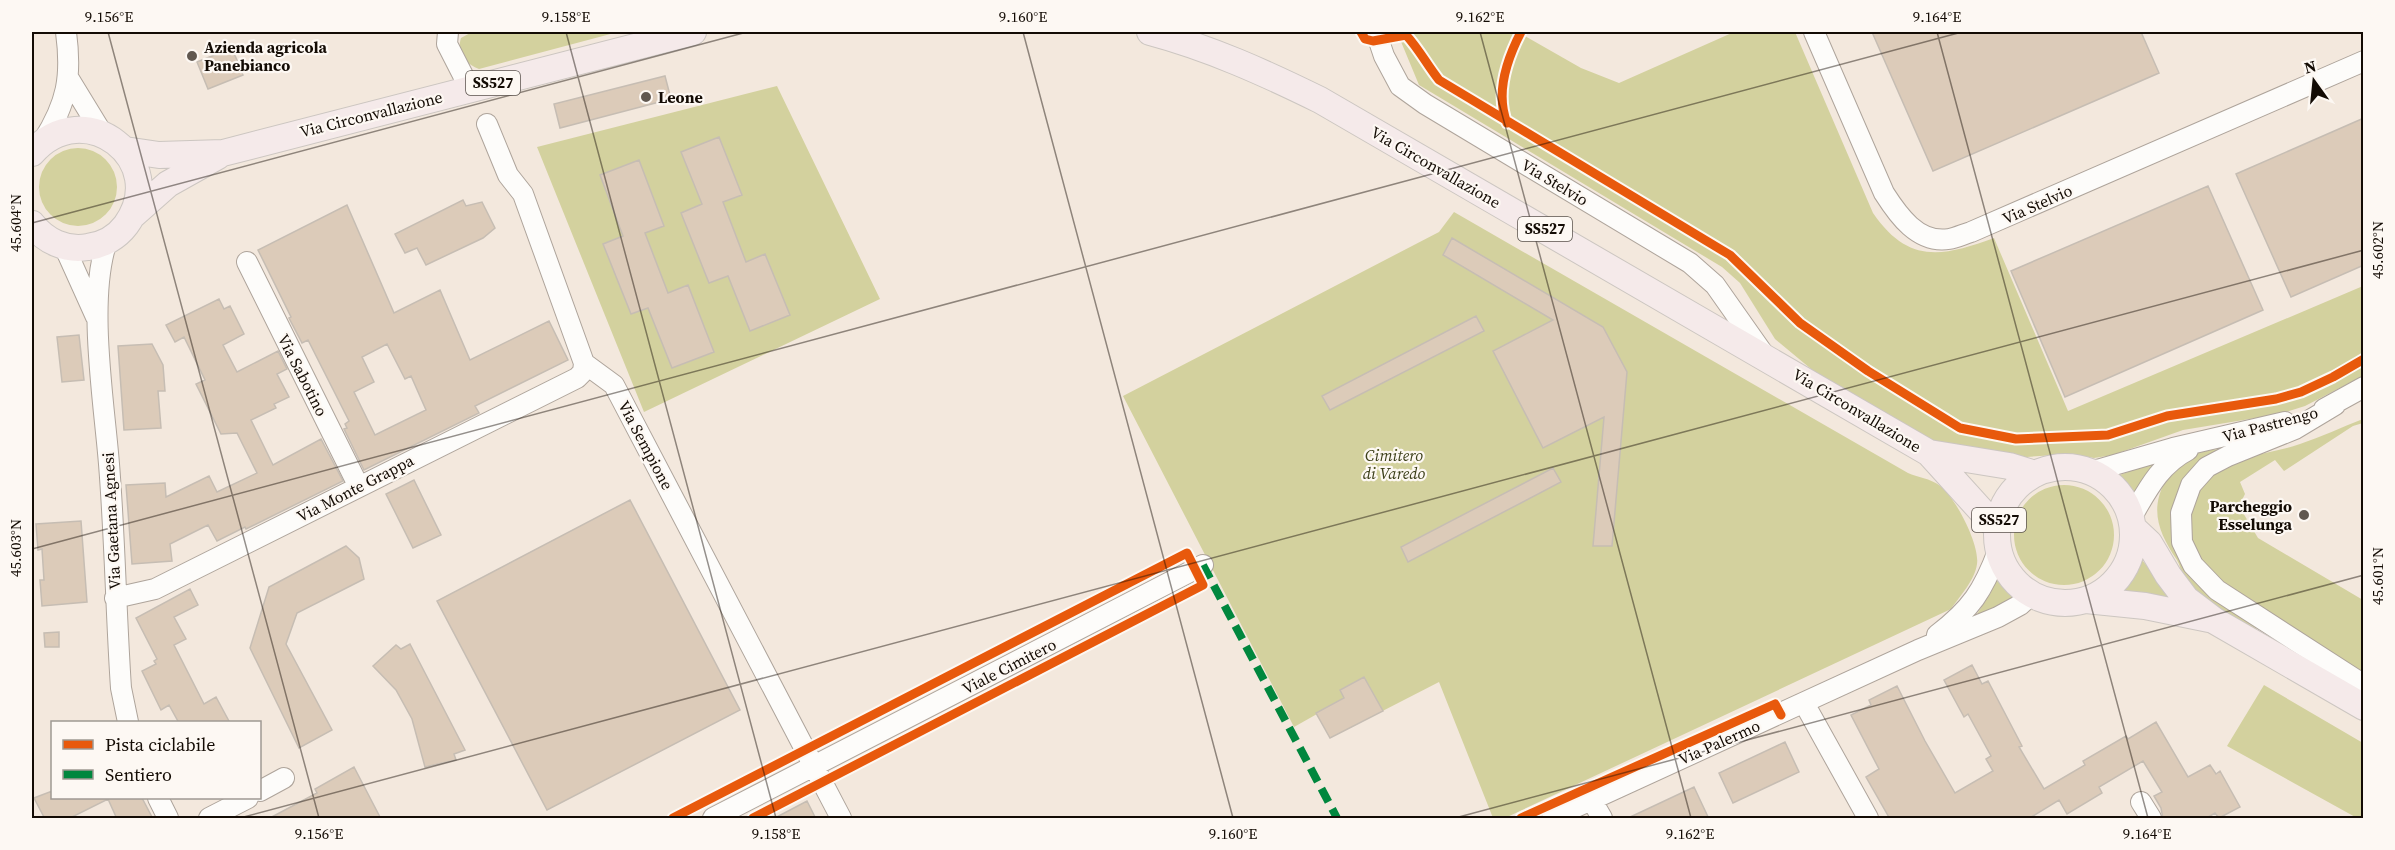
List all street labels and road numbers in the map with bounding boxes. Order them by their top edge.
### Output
road number: SS527 [466,71,520,95]
street label: Via Circonvallazione [297,86,445,142]
street label: Via Circonvallazione [1367,121,1505,213]
street label: Via Stelvio [1517,153,1593,211]
street label: Via Stelvio [1999,179,2076,229]
road number: SS527 [1518,217,1572,241]
street label: Via Sabotino [273,330,333,420]
street label: Via Circonvallazione [1789,363,1925,457]
street label: Via Sempione [613,396,679,494]
street label: Via Pastrengo [2220,401,2320,447]
street label: Via Monte Grappa [293,449,418,527]
street label: Via Gaetana Agnesi [96,452,126,590]
road number: SS527 [1972,508,2026,532]
street label: Viale Cimitero [958,633,1060,699]
street label: Via Palermo [1675,714,1764,770]

